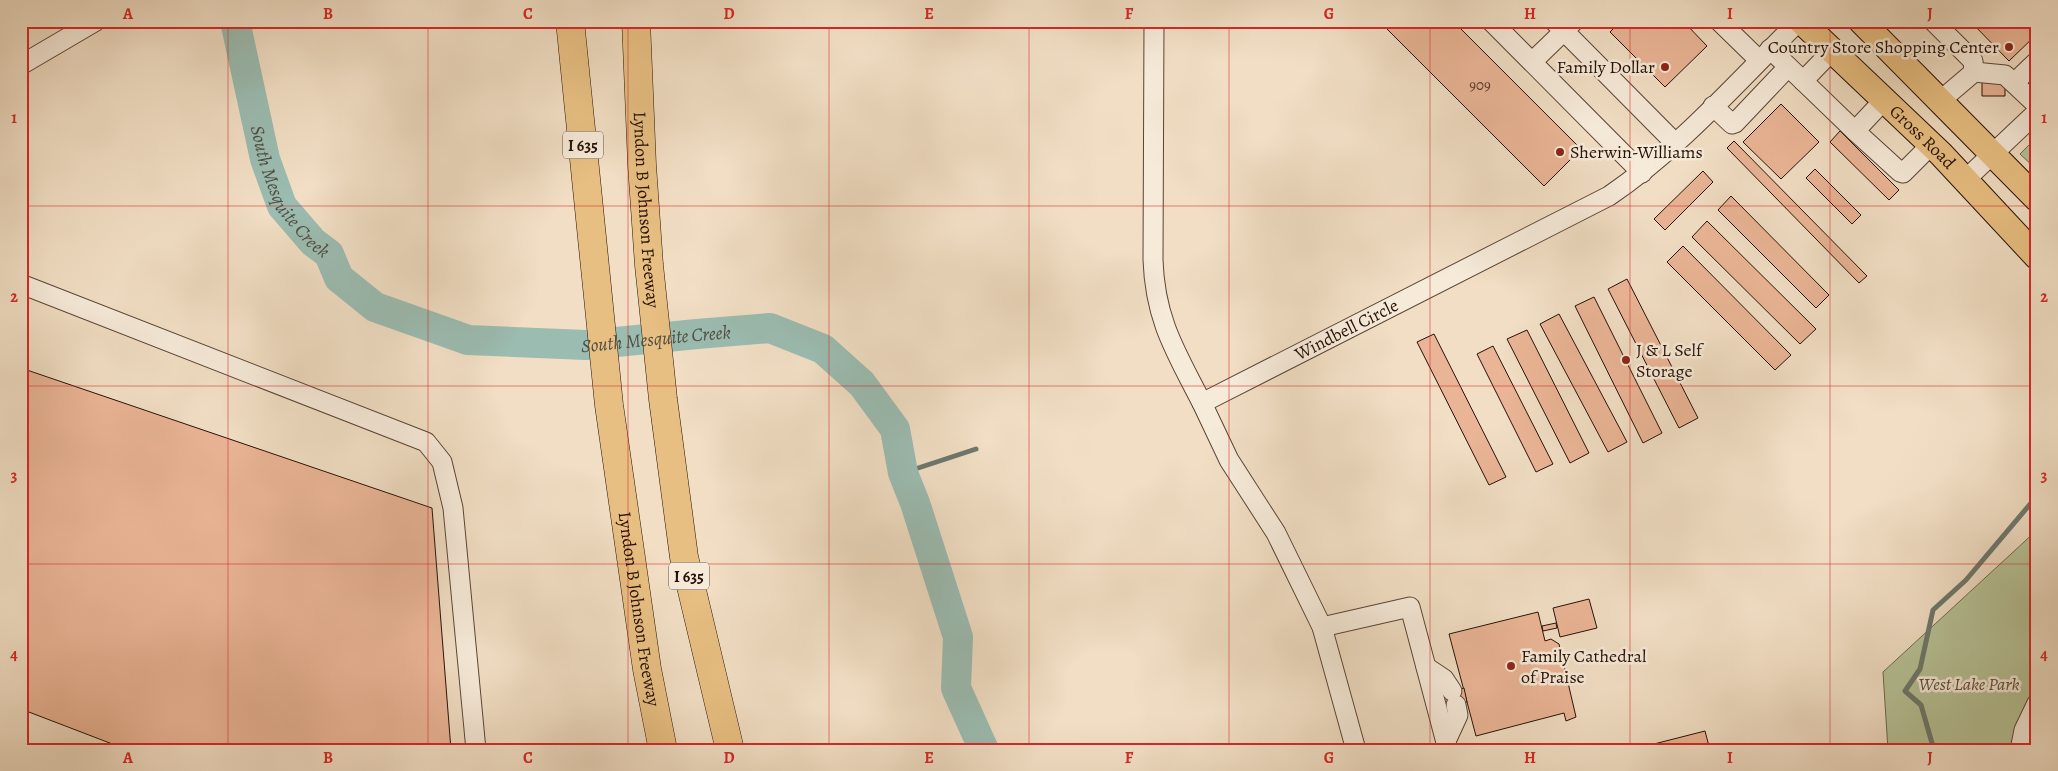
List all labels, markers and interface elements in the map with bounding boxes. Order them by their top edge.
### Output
text: A [122,3,134,25]
text: B [323,3,333,25]
text: C [523,3,533,25]
text: D [723,3,735,25]
text: E [924,3,934,25]
text: F [1125,3,1134,25]
text: G [1324,3,1334,25]
text: H [1524,3,1536,25]
text: I [1727,3,1733,25]
text: J [1927,3,1933,25]
place label: Country Store Shopping Center [1768,35,1999,59]
marker: Country Store Shopping Center [2003,41,2015,53]
place label: Family Dollar [1556,55,1655,79]
marker: Family Dollar [1659,61,1671,73]
house number: 909 [1469,75,1491,95]
street label: Gross Road [1884,99,1961,174]
text: 1 [11,107,17,129]
text: 1 [2041,107,2047,129]
street label: Lyndon B Johnson Freeway [628,111,666,310]
water label: South Mesquite Creek [244,123,335,264]
road number: I 635 [563,132,603,158]
place label: Sherwin-Williams [1570,140,1703,164]
marker: Sherwin-Williams [1554,146,1566,158]
text: 2 [10,286,18,308]
text: 2 [2040,286,2048,308]
street label: Windbell Circle [1290,293,1402,366]
water label: South Mesquite Creek [581,319,732,359]
place label: J & L Self Storage [1636,338,1705,383]
marker: J & L Self Storage [1620,354,1632,366]
text: 3 [11,465,18,487]
text: 3 [2041,465,2048,487]
street label: Lyndon B Johnson Freeway [612,510,666,709]
road number: I 635 [669,562,709,590]
text: 4 [10,644,18,666]
place label: Family Cathedral of Praise [1521,644,1647,689]
text: 4 [2040,644,2048,666]
marker: Family Cathedral of Praise [1505,660,1517,672]
park label: West Lake Park [1919,672,2019,696]
text: A [122,747,134,769]
text: B [323,747,333,769]
text: C [523,747,533,769]
text: D [723,747,735,769]
text: E [924,747,934,769]
text: F [1125,747,1134,769]
text: G [1324,747,1334,769]
text: H [1524,747,1536,769]
text: I [1727,747,1733,769]
text: J [1927,747,1933,769]

